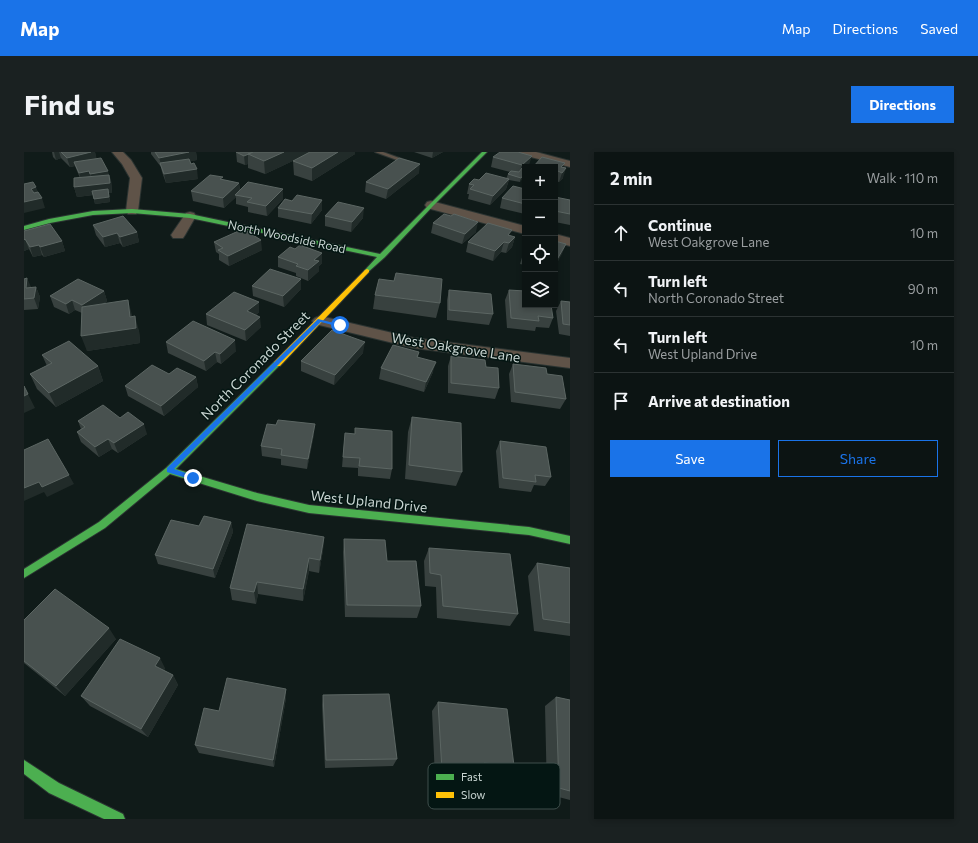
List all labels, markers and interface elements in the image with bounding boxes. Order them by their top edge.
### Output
text: Map [20,17,59,40]
text: Map [782,20,811,37]
text: Directions [833,20,898,37]
text: Saved [920,20,958,37]
button: Directions [851,86,954,123]
text: Find us [24,87,115,121]
map controls [522,164,558,308]
button: + [522,164,558,200]
text: 2 min [610,168,652,189]
text: Walk · 110 m [867,170,938,186]
button: − [522,200,558,236]
text: Continue [648,216,712,234]
street label: North Woodside Road [227,217,347,255]
icon: ahead [610,222,632,244]
text: 10 m [910,225,938,241]
text: West Oakgrove Lane [648,234,769,250]
button: locate [522,236,558,272]
button: layers [522,272,558,308]
text: Turn left [648,272,707,290]
icon: left [610,278,632,300]
text: 90 m [908,281,938,297]
text: North Coronado Street [648,290,784,306]
street label: North Coronado Street [197,307,313,423]
route start [331,316,349,334]
street label: West Oakgrove Lane [390,328,522,366]
text: Turn left [648,328,707,346]
icon: left [610,334,632,356]
text: 10 m [910,337,938,353]
text: West Upland Drive [648,346,757,362]
icon: arrive [610,390,632,412]
text: Arrive at destination [648,392,790,410]
button: Save [610,440,770,477]
button: Share [778,440,938,477]
route end [184,469,202,487]
street label: West Upland Drive [310,486,428,516]
legend [428,763,560,809]
text: Fast [461,770,483,783]
text: Slow [461,788,486,801]

